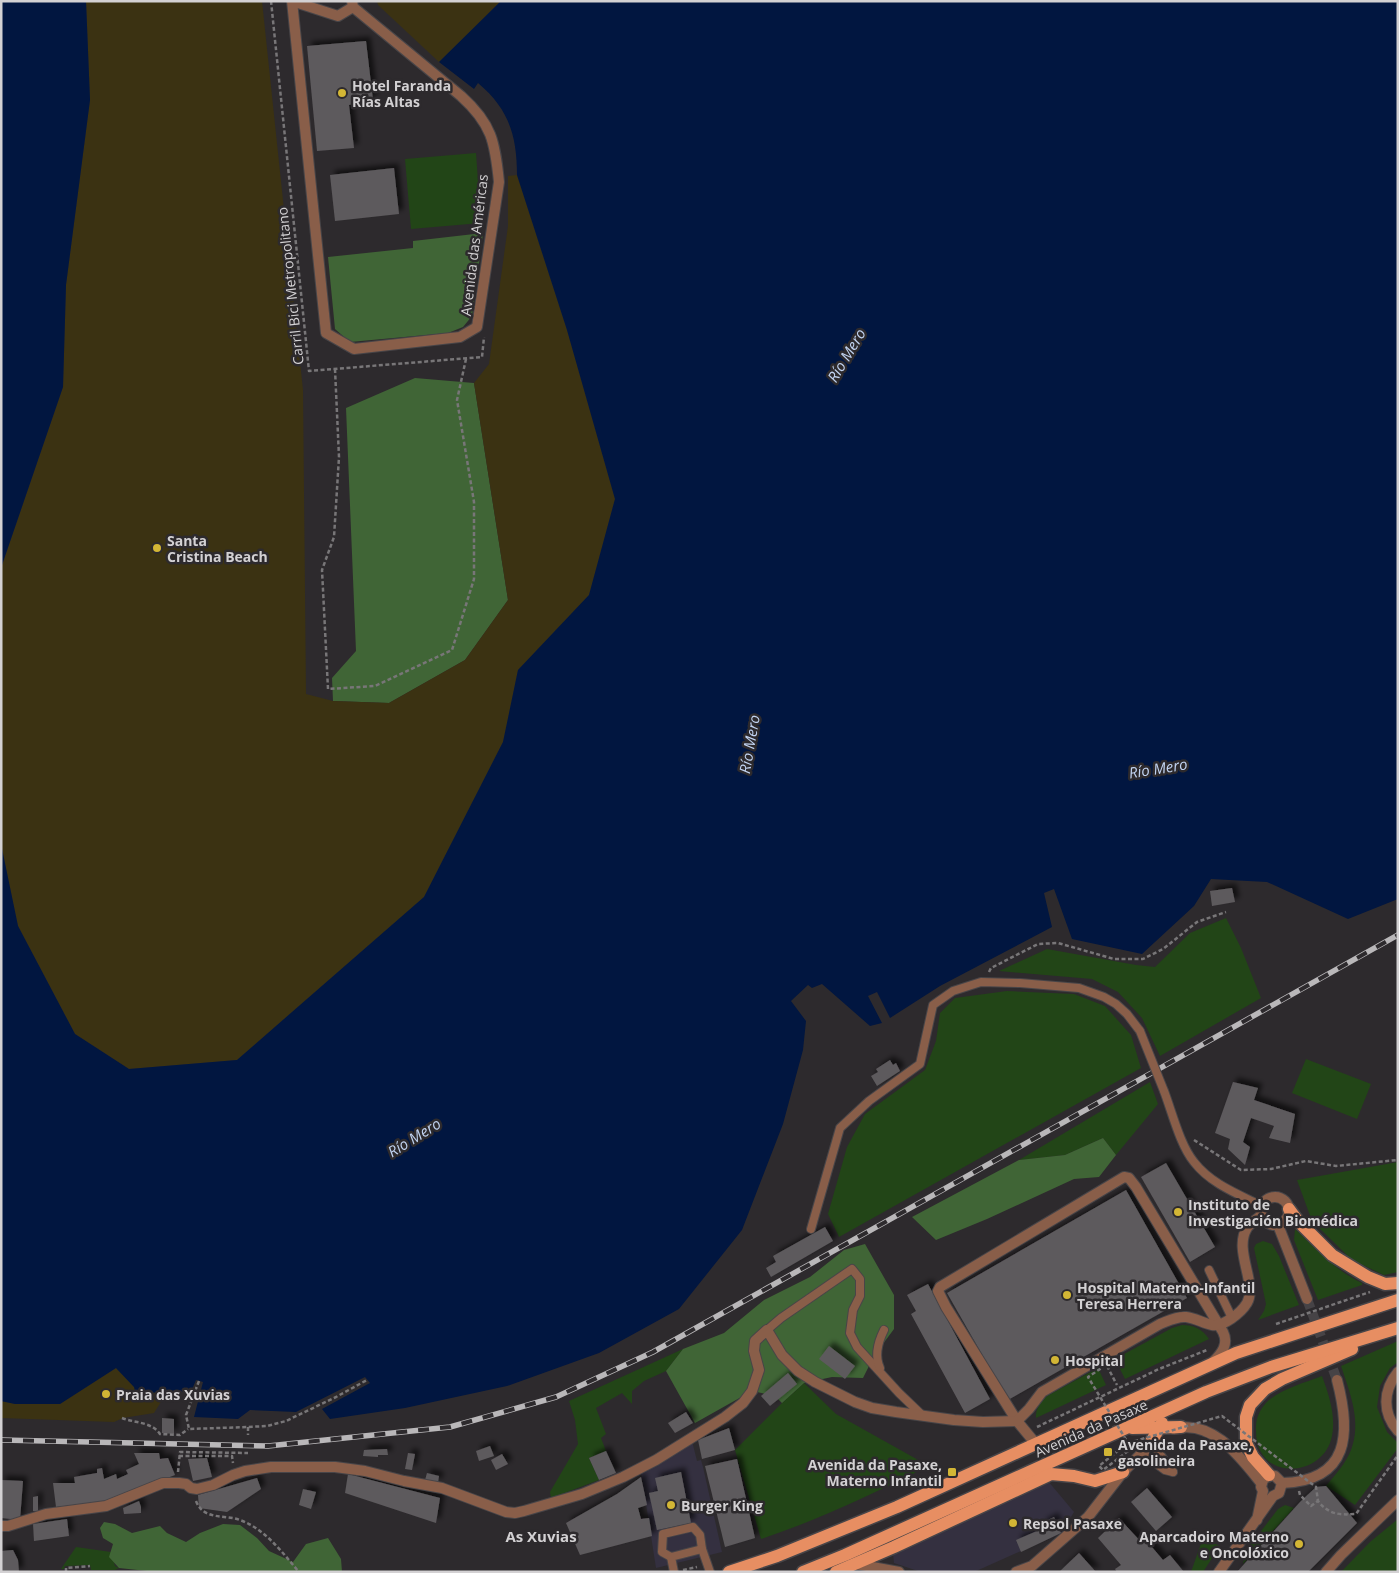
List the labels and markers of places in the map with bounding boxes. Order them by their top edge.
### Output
place label: Hotel Faranda Rías Altas [352,76,451,111]
marker: Hotel Faranda Rías Altas [336,87,348,99]
place label: Santa Cristina Beach [167,531,268,566]
marker: Santa Cristina Beach [151,542,163,554]
place label: Instituto de Investigación Biomédica [1188,1195,1358,1230]
marker: Instituto de Investigación Biomédica [1172,1206,1184,1218]
place label: Hospital Materno-Infantil Teresa Herrera [1077,1278,1255,1313]
marker: Hospital Materno-Infantil Teresa Herrera [1061,1289,1073,1301]
place label: Hospital [1065,1351,1123,1370]
marker: Hospital [1049,1354,1061,1366]
place label: Praia das Xuvias [116,1385,230,1404]
marker: Praia das Xuvias [100,1388,112,1400]
place label: Avenida da Pasaxe, gasolineira [1118,1435,1252,1470]
marker: Avenida da Pasaxe, gasolineira [1102,1446,1114,1458]
place label: Avenida da Pasaxe, Materno Infantil [808,1455,942,1490]
marker: Avenida da Pasaxe, Materno Infantil [946,1466,958,1478]
place label: Burger King [681,1496,763,1515]
marker: Burger King [665,1499,677,1511]
place label: Repsol Pasaxe [1023,1514,1122,1533]
marker: Repsol Pasaxe [1007,1517,1019,1529]
place label: Aparcadoiro Materno e Oncolóxico [1139,1527,1289,1562]
marker: Aparcadoiro Materno e Oncolóxico [1293,1538,1305,1550]

